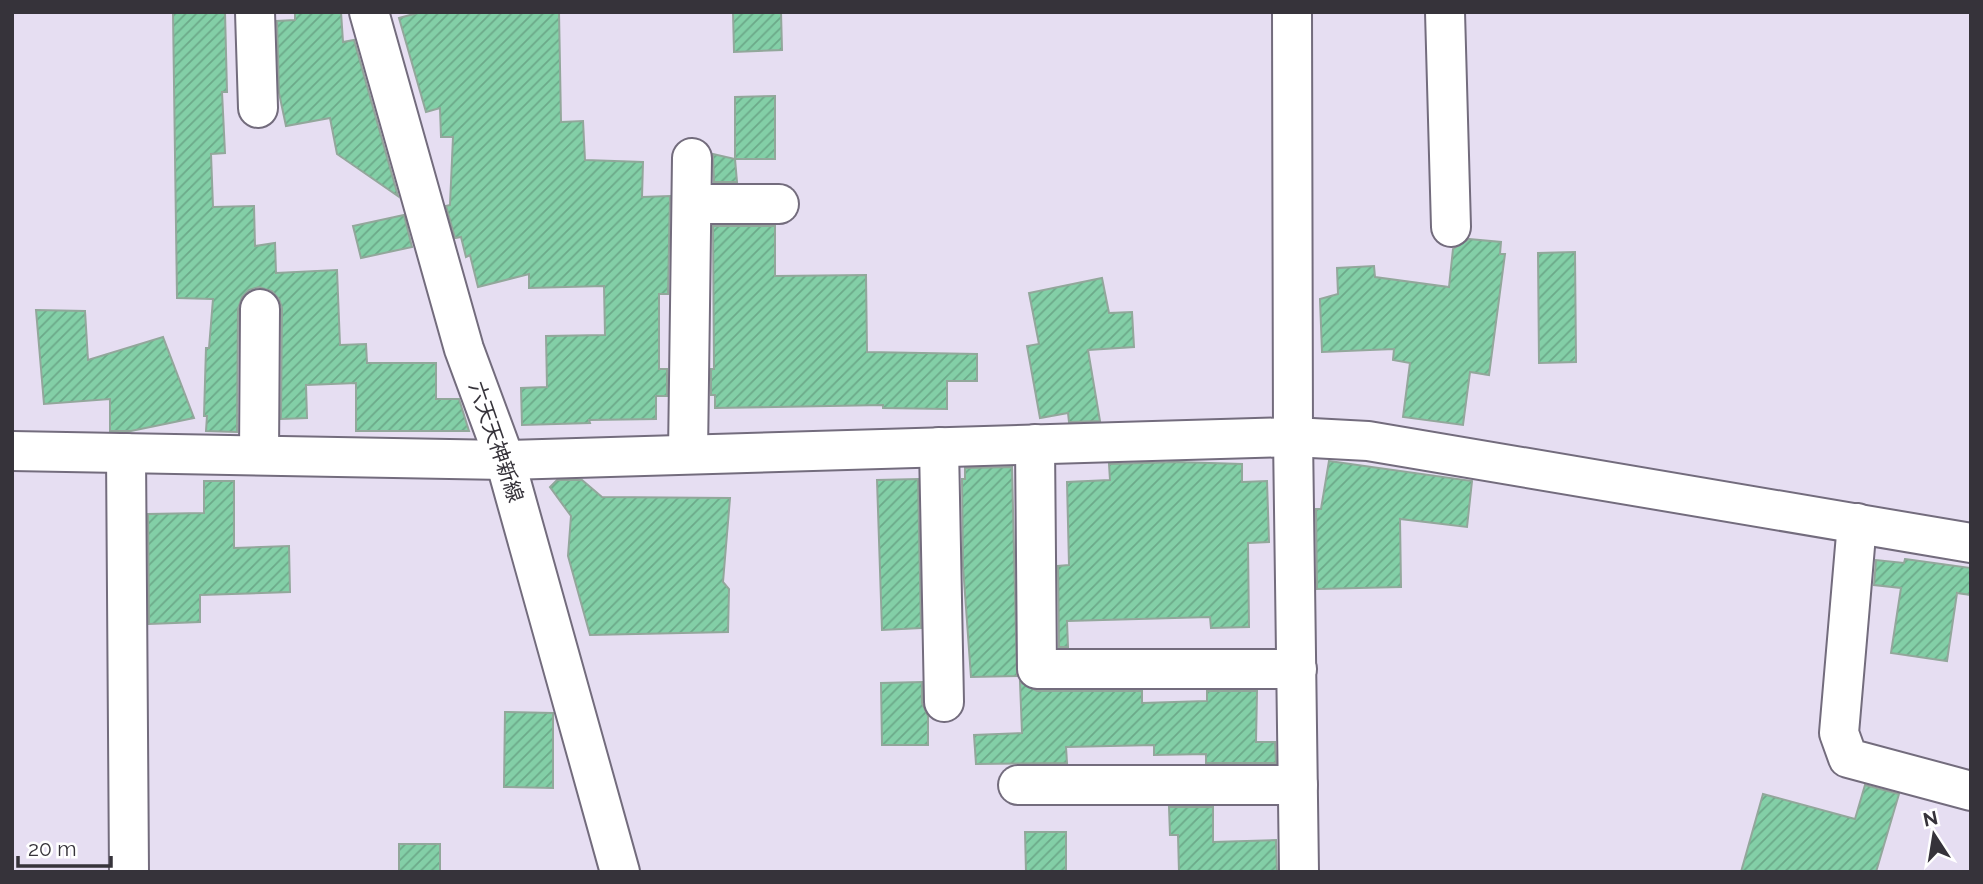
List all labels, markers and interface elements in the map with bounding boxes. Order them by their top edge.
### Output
street label: 六天天神新線 [464,378,529,505]
north arrow [1899,800,1969,870]
text: N [1921,806,1940,831]
scale bar [18,824,110,868]
text: 20 m [28,836,76,861]

